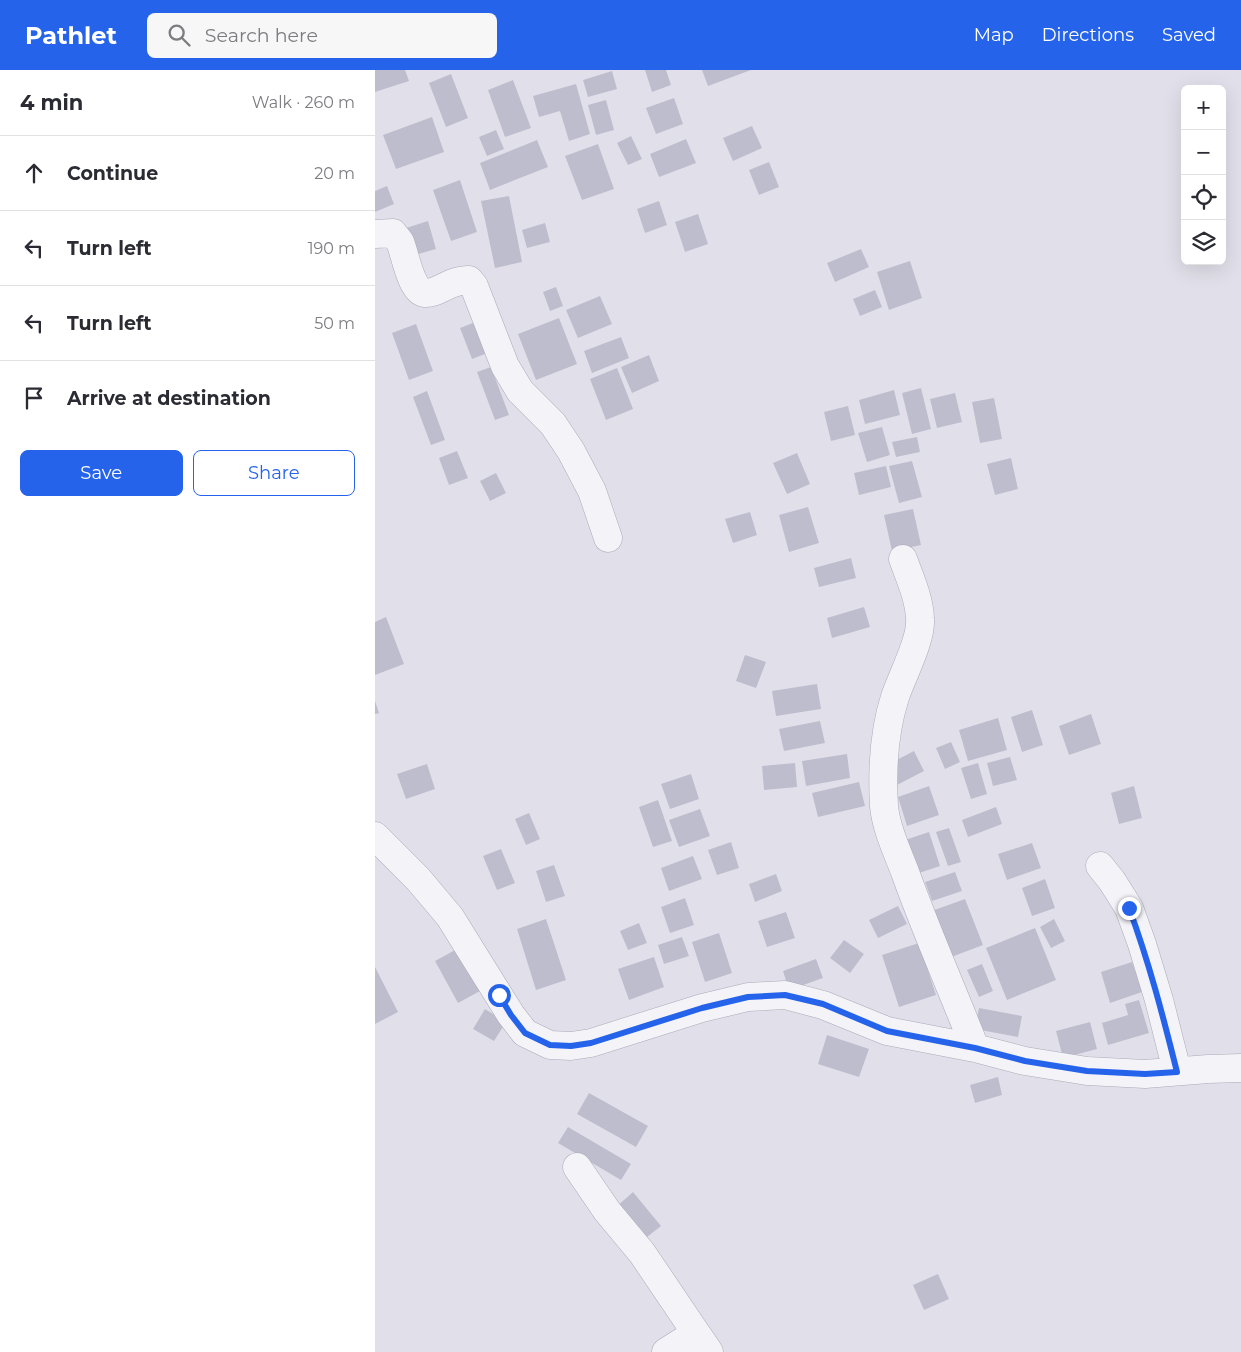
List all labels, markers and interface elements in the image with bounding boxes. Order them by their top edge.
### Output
search box [147,13,497,58]
text: Pathlet [25,21,117,50]
icon: search [165,21,193,49]
text: Search here [205,24,318,47]
text: Map [974,24,1014,46]
text: Directions [1042,24,1134,46]
text: Saved [1162,24,1216,46]
map controls [1181,85,1226,265]
button: + [1181,85,1226,130]
text: 4 min [20,90,83,115]
text: Walk · 260 m [252,93,355,112]
button: − [1181,130,1226,175]
icon: ahead [20,159,48,187]
text: Continue [67,162,158,185]
text: 20 m [314,164,355,183]
button: locate [1181,175,1226,220]
button: layers [1181,220,1226,265]
icon: left [20,234,48,262]
text: Turn left [67,237,152,260]
text: 190 m [308,239,355,258]
icon: left [20,309,48,337]
text: Turn left [67,312,152,335]
text: 50 m [314,314,355,333]
icon: arrive [20,384,48,412]
text: Arrive at destination [67,387,271,410]
button: Save [20,450,183,496]
button: Share [193,450,355,496]
route end [1118,897,1141,920]
route start [488,984,511,1007]

